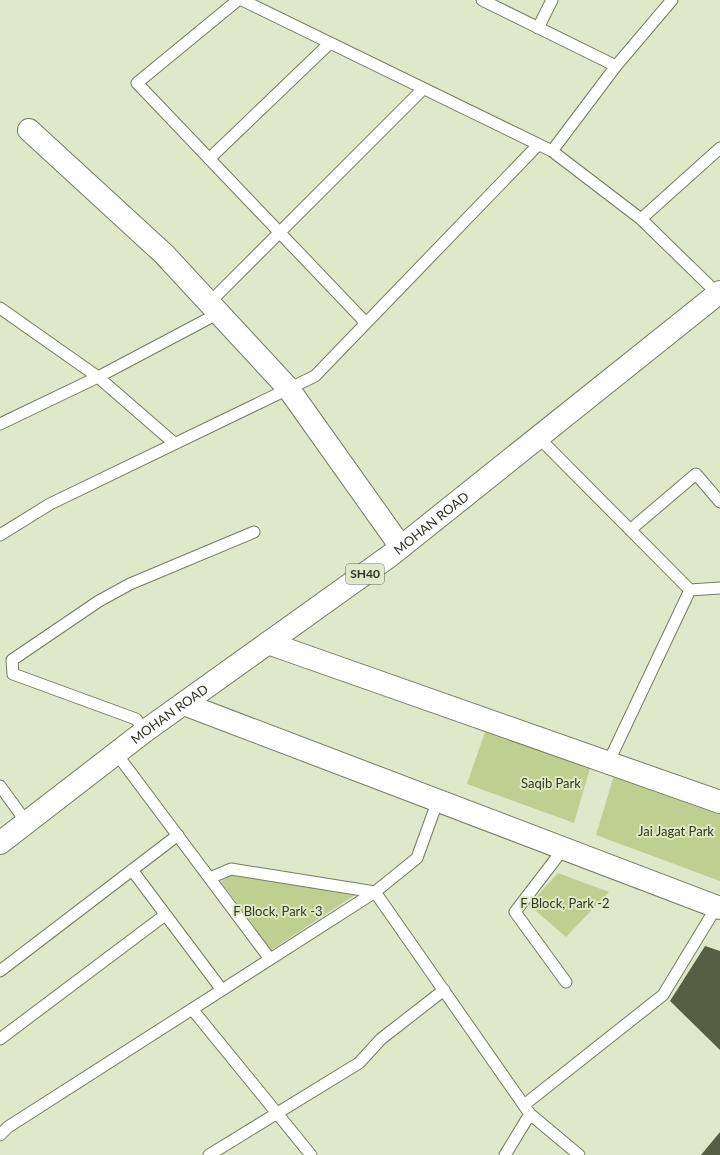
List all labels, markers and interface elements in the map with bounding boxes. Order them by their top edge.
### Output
street label: MOHAN ROAD [390,488,472,558]
road number: SH40 [346,564,384,584]
street label: MOHAN ROAD [127,680,211,747]
park label: Saqib Park [521,775,581,791]
park label: Jai Jagat Park [638,823,714,839]
park label: F Block, Park -2 [520,895,610,911]
park label: F Block, Park -3 [233,903,323,919]

